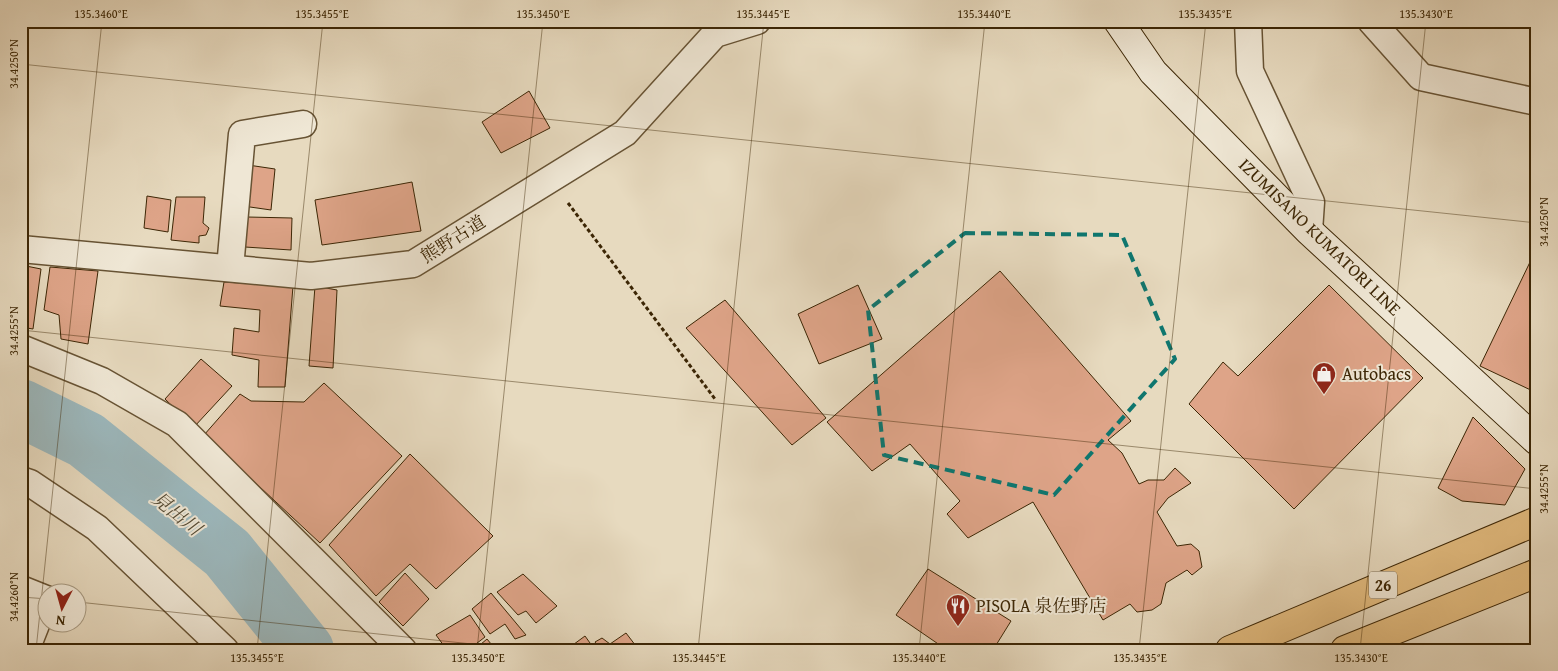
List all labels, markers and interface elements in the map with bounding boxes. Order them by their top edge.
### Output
text: 135.3460°E [74,5,128,22]
text: 135.3455°E [295,5,349,22]
text: 135.3450°E [516,5,570,22]
text: 135.3445°E [736,5,790,22]
text: 135.3440°E [957,5,1011,22]
text: 135.3435°E [1178,5,1232,22]
text: 135.3430°E [1399,5,1453,22]
text: 34.4250°N [5,39,22,89]
street label: IZUMISANO KUMATORI LINE [1233,152,1408,322]
text: 34.4250°N [1535,197,1552,247]
street label: 熊野古道 [415,208,490,269]
text: 34.4255°N [5,306,22,356]
place label: Autobacs [1342,360,1411,387]
shop icon: Autobacs [1311,361,1337,395]
text: 34.4255°N [1535,464,1552,514]
water label: 見出川 [146,484,210,543]
text: 34.4260°N [5,572,22,622]
road number: 26 [1369,572,1397,598]
north arrow [38,584,88,634]
place label: PISOLA 泉佐野店 [976,592,1107,619]
restaurant icon: PISOLA 泉佐野店 [945,593,971,627]
text: N [54,610,66,631]
text: 135.3455°E [230,649,284,666]
text: 135.3450°E [451,649,505,666]
text: 135.3445°E [672,649,726,666]
text: 135.3440°E [892,649,946,666]
text: 135.3435°E [1113,649,1167,666]
text: 135.3430°E [1334,649,1388,666]

